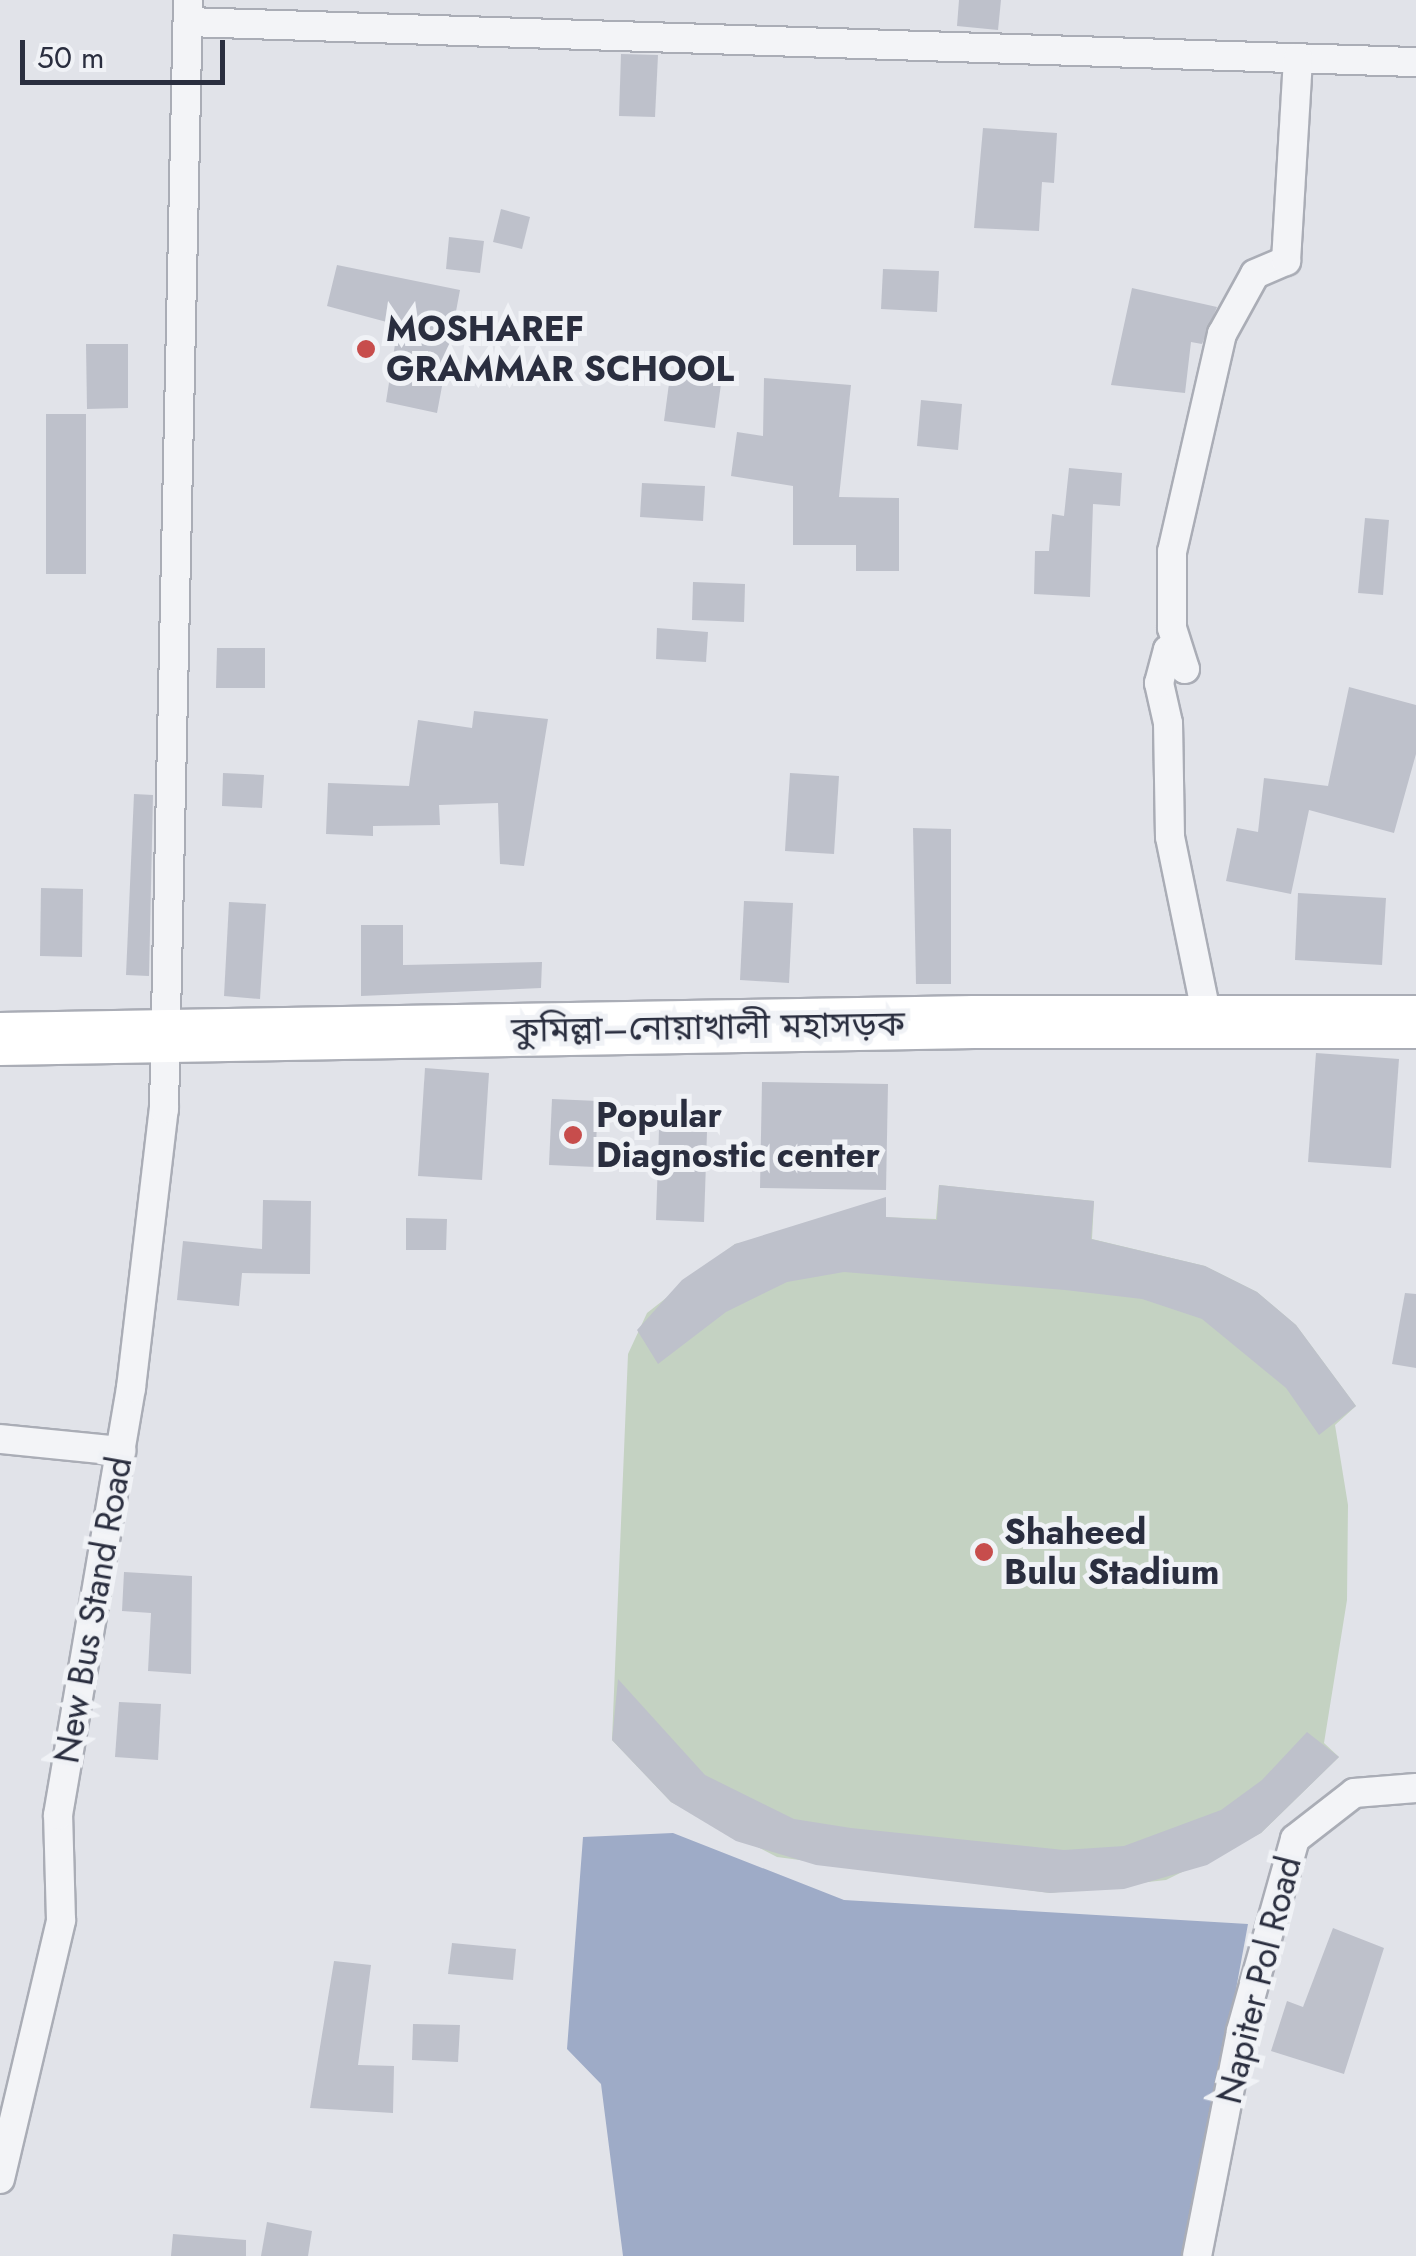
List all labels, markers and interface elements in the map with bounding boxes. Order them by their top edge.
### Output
scale bar [25,20,230,82]
text: 50 m [37,36,104,79]
place label: MOSHAREF GRAMMAR SCHOOL [386,308,734,390]
marker: MOSHAREF GRAMMAR SCHOOL [355,338,377,360]
street label: কুমিল্লা–নোয়াখালী মহাসড়ক [511,1003,905,1051]
place label: Popular Diagnostic center [596,1094,880,1176]
marker: Popular Diagnostic center [560,1122,586,1148]
street label: New Bus Stand Road [45,1454,141,1766]
place label: Shaheed Bulu Stadium [1004,1511,1219,1593]
marker: Shaheed Bulu Stadium [973,1541,995,1563]
street label: Napiter Pol Road [1208,1852,1310,2108]

